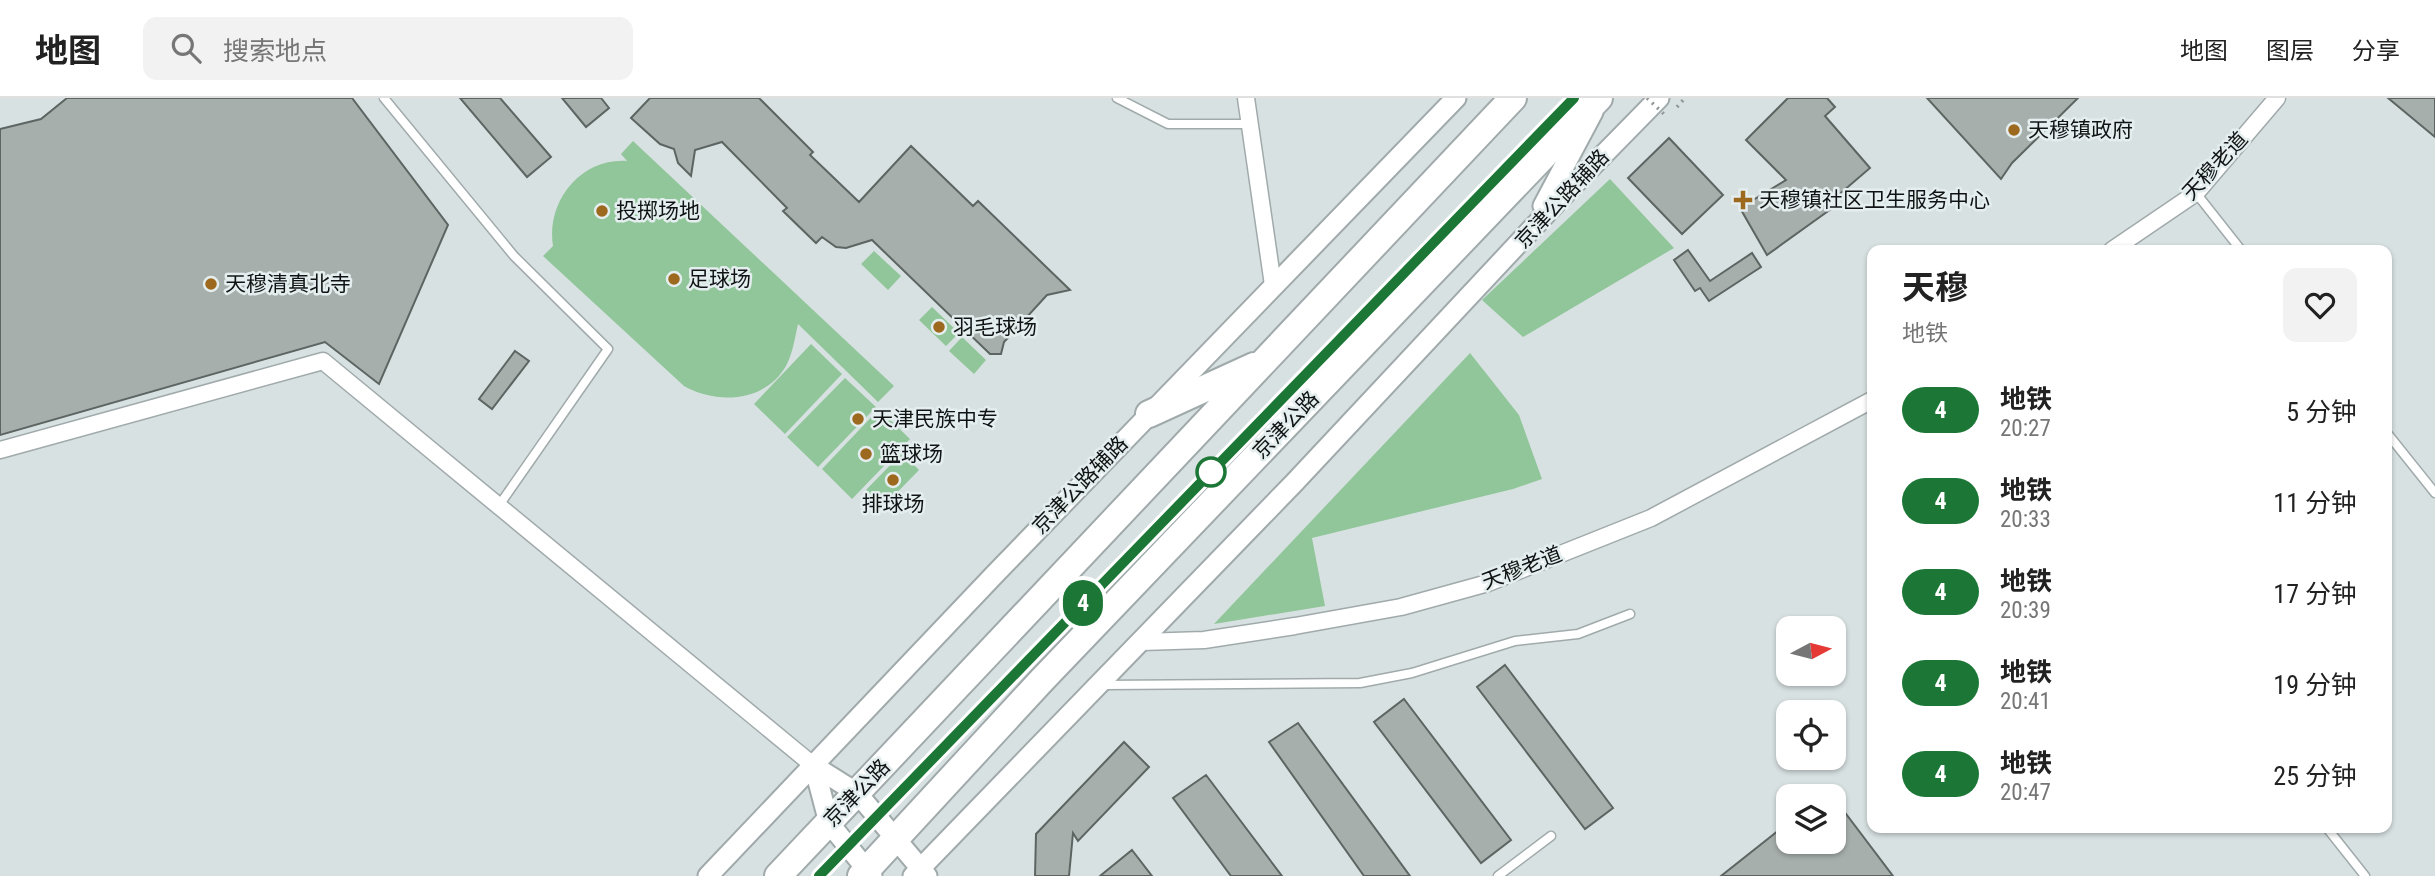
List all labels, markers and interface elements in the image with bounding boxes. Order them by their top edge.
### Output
search box [143,17,633,80]
icon: search [167,29,205,67]
text: 地图 [35,31,101,70]
text: 搜索地点 [223,36,327,66]
text: 地图 [2180,37,2228,65]
text: 图层 [2266,37,2314,65]
text: 分享 [2352,37,2400,65]
place label: 天穆镇政府 [2028,118,2133,142]
marker: 天穆镇政府 [2006,122,2022,138]
street label: 天穆老道 [2178,127,2252,205]
street label: 京津公路辅路 [1510,145,1614,253]
place label: 天穆镇社区卫生服务中心 [1759,188,1990,212]
marker: 天穆镇社区卫生服务中心 [1733,190,1753,210]
place label: 投掷场地 [616,199,700,223]
marker: 投掷场地 [594,203,610,219]
place label: 足球场 [688,267,751,291]
text: 天穆 [1902,268,1968,307]
button: heart [2283,268,2357,342]
marker: 足球场 [666,271,682,287]
place label: 天穆清真北寺 [225,272,351,296]
marker: 天穆清真北寺 [203,276,219,292]
place label: 羽毛球场 [953,315,1037,339]
marker: 羽毛球场 [931,319,947,335]
text: 地铁 [1902,320,1948,347]
text: 地铁 [2000,384,2052,414]
street label: 京津公路 [1248,386,1324,464]
text: 4 [1934,396,1947,424]
text: 5 分钟 [2286,397,2357,427]
place label: 天津民族中专 [872,407,998,431]
marker: 天津民族中专 [850,411,866,427]
text: 20:27 [2000,415,2051,442]
street label: 京津公路辅路 [1028,431,1132,539]
place label: 篮球场 [880,442,943,466]
marker: 篮球场 [858,446,874,462]
unlabelled marker [1196,457,1226,487]
marker: 排球场 [885,472,901,488]
text: 地铁 [2000,475,2052,505]
text: 4 [1934,487,1947,515]
text: 11 分钟 [2273,488,2357,518]
place label: 排球场 [862,492,925,516]
text: 20:33 [2000,506,2051,533]
street label: 天穆老道 [1478,542,1566,594]
text: 地铁 [2000,566,2052,596]
text: 4 [1934,578,1947,606]
text: 17 分钟 [2273,579,2357,609]
line badge: 4 [1060,580,1106,626]
text: 4 [1077,589,1089,617]
text: 20:39 [2000,597,2051,624]
north arrow [1776,616,1846,686]
map controls [1776,616,1846,854]
text: 地铁 [2000,657,2052,687]
text: 4 [1934,669,1947,697]
text: 19 分钟 [2273,670,2357,700]
text: 20:41 [2000,688,2051,715]
button: locate [1776,700,1846,770]
text: 地铁 [2000,748,2052,778]
street label: 京津公路 [819,754,895,832]
text: 4 [1934,760,1947,788]
text: 25 分钟 [2273,761,2357,791]
text: 20:47 [2000,779,2051,806]
button: layers [1776,784,1846,854]

